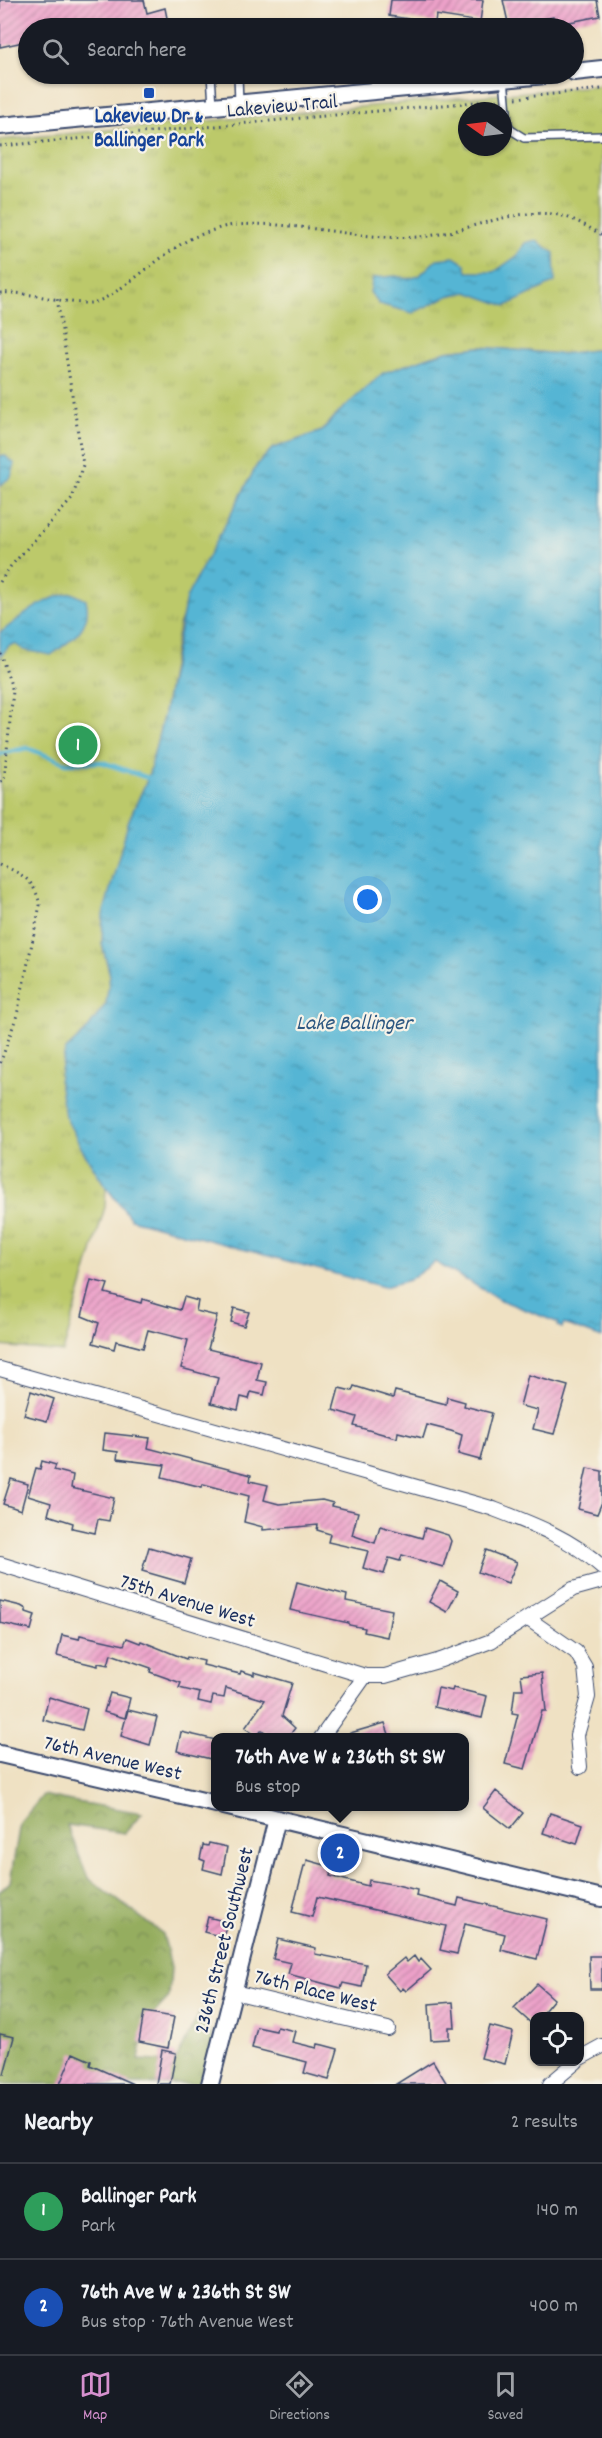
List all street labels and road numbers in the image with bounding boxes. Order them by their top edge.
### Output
street label: Lakeview Trail [225,88,339,128]
street label: 75th Avenue West [116,1568,259,1638]
street label: 76th Avenue West [40,1729,184,1790]
street label: 236th Street Southwest [188,1844,264,2037]
street label: 76th Place West [251,1963,380,2023]

